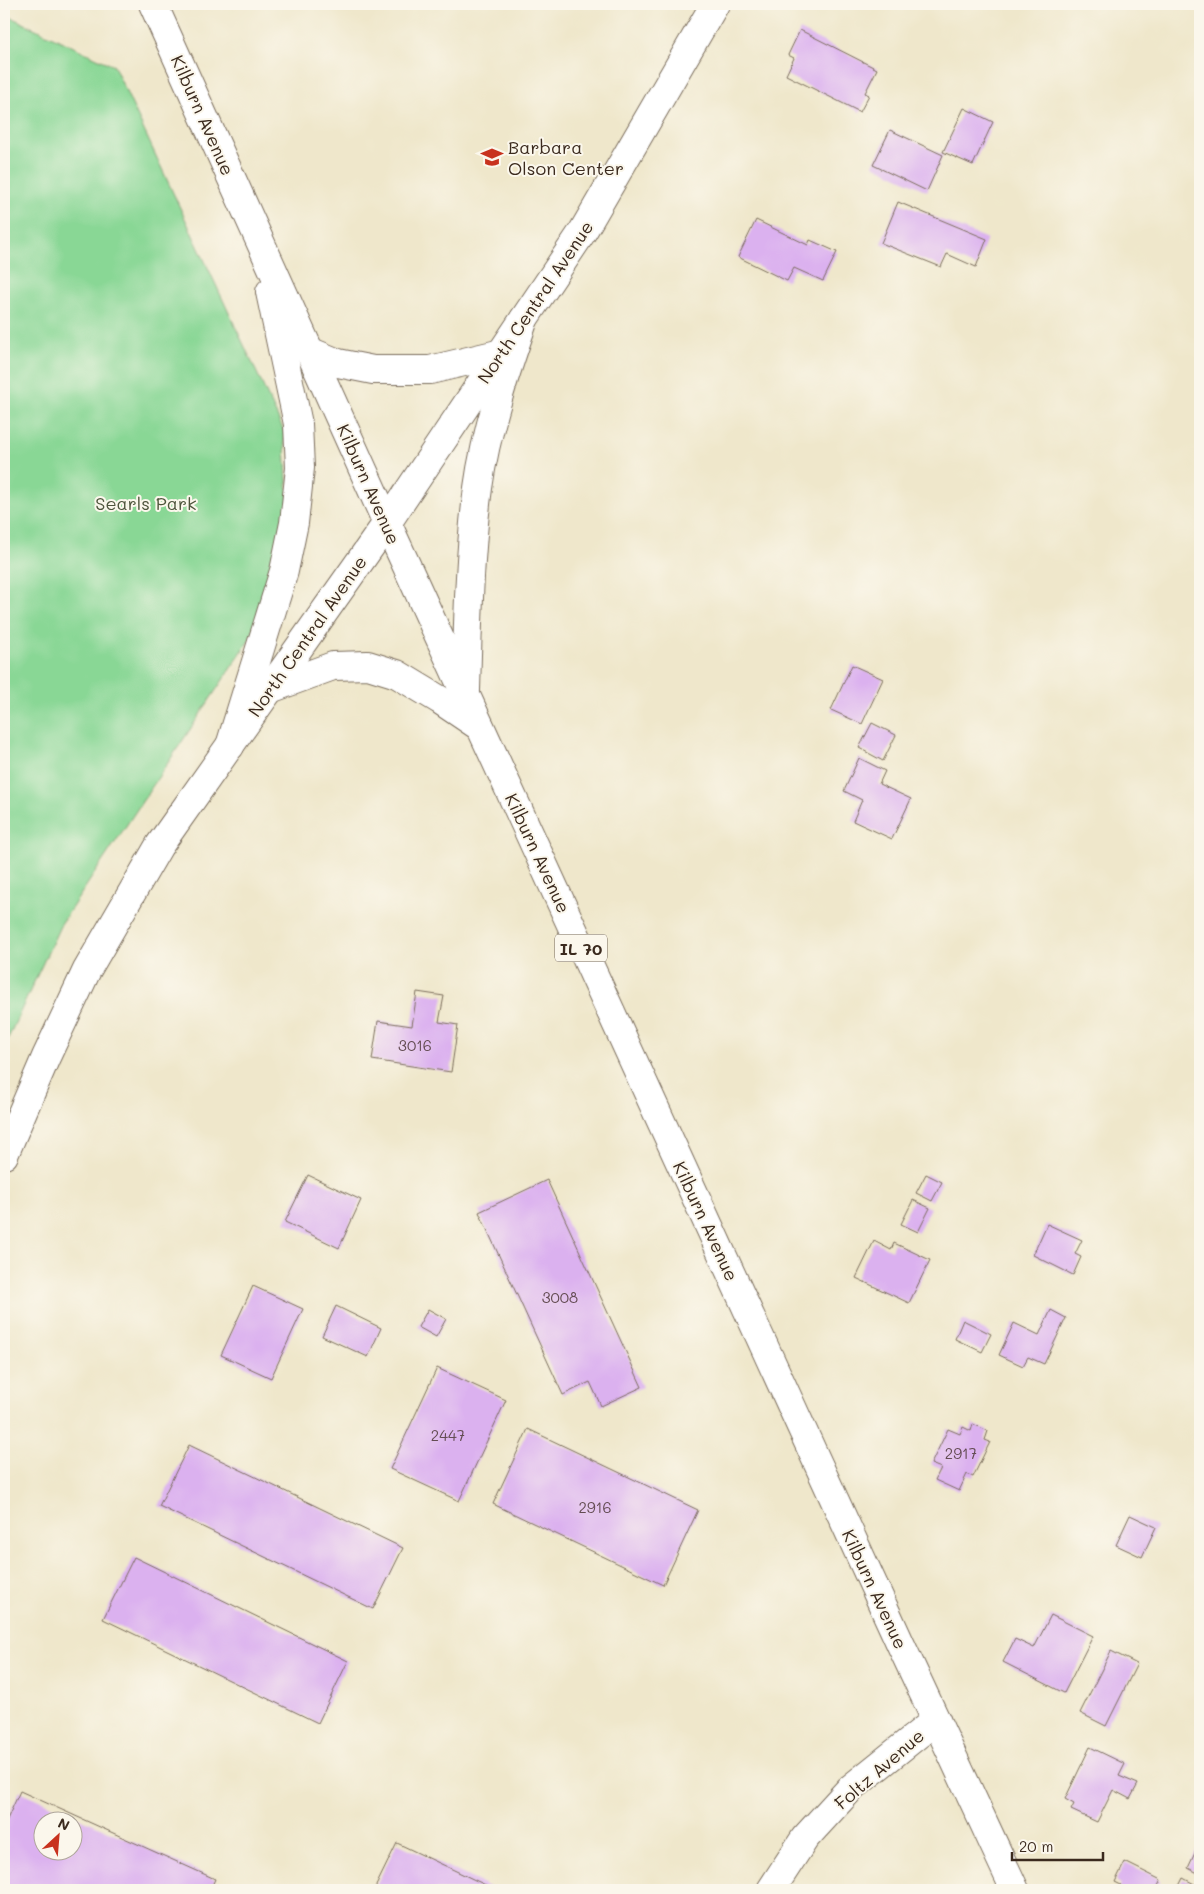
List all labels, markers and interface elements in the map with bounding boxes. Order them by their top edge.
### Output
street label: Kilburn Avenue [166,51,240,179]
place label: Barbara Olson Center [508,135,624,180]
school or university icon: Barbara Olson Center [479,144,505,170]
street label: North Central Avenue [472,216,598,388]
street label: Kilburn Avenue [332,420,406,548]
park label: Searls Park [95,491,197,515]
street label: North Central Avenue [242,551,372,721]
street label: Kilburn Avenue [500,789,576,917]
road number: IL 70 [555,934,607,961]
house number: 3016 [398,1035,432,1055]
street label: Kilburn Avenue [668,1157,744,1285]
house number: 3008 [542,1287,578,1307]
house number: 2447 [431,1425,465,1445]
house number: 2917 [945,1443,977,1463]
house number: 2916 [579,1497,612,1517]
street label: Kilburn Avenue [837,1525,913,1653]
street label: Foltz Avenue [829,1723,929,1815]
north arrow [32,1812,82,1862]
text: N [55,1813,73,1835]
scale bar [1012,1829,1103,1861]
text: 20 m [1019,1836,1053,1856]

